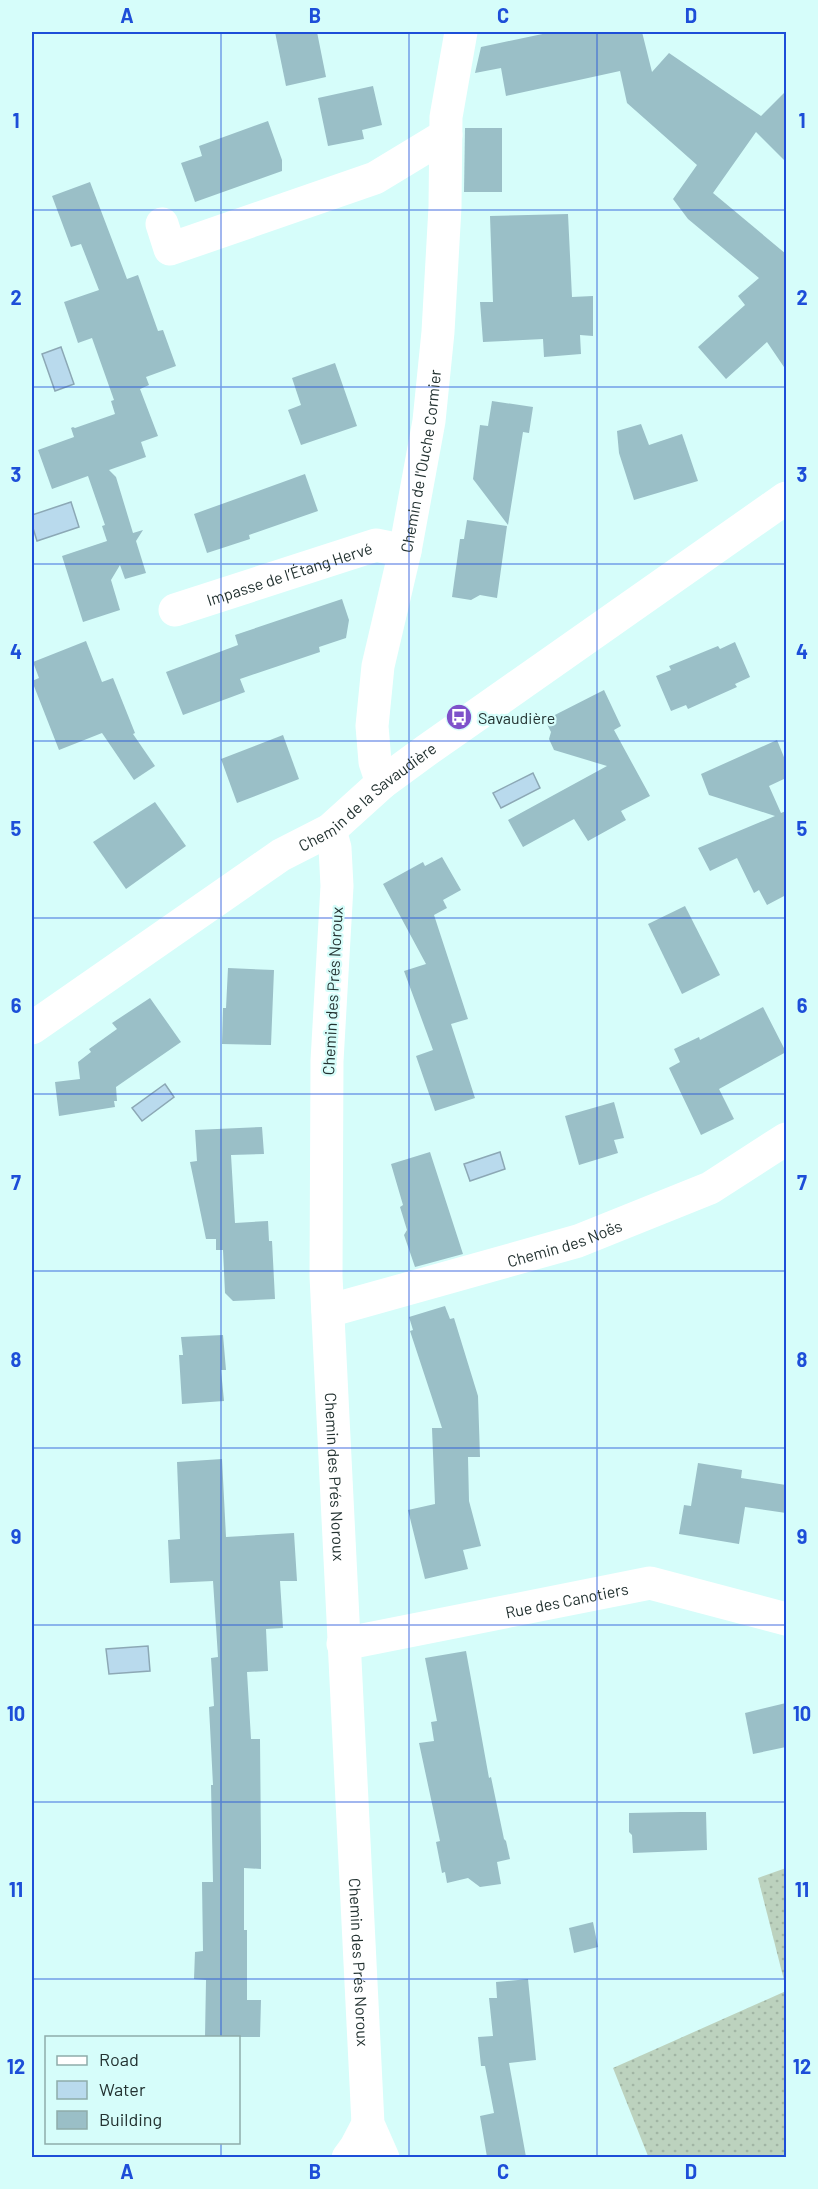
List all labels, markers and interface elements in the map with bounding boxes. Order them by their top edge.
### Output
text: A [120,3,134,27]
text: B [309,3,321,27]
text: C [497,3,509,27]
text: D [685,3,697,27]
text: 1 [12,108,20,132]
text: 1 [798,108,806,132]
text: 2 [10,285,22,309]
text: 2 [796,285,808,309]
street label: Chemin de l'Ouche Cormier [395,368,444,554]
text: 3 [11,462,21,486]
text: 3 [797,462,807,486]
street label: Impasse de l’Étang Hervé [204,537,374,609]
text: 4 [10,639,22,663]
text: 4 [796,639,808,663]
bus stop icon: Savaudière [444,702,474,732]
place label: Savaudière [478,708,555,727]
street label: Chemin de la Savaudière [295,737,439,854]
text: 5 [11,816,22,840]
text: 5 [797,816,808,840]
street label: Chemin des Prés Noroux [318,906,346,1076]
text: 6 [11,993,22,1017]
text: 6 [797,993,808,1017]
text: 7 [11,1170,21,1194]
text: 7 [797,1170,807,1194]
street label: Chemin des Noës [505,1215,624,1270]
text: 8 [11,1347,22,1371]
text: 8 [797,1347,808,1371]
street label: Chemin des Prés Noroux [322,1392,350,1562]
text: 9 [11,1524,21,1548]
text: 9 [797,1524,807,1548]
street label: Rue des Canotiers [503,1578,630,1621]
text: 10 [7,1701,25,1725]
text: 10 [793,1701,811,1725]
text: 11 [9,1877,23,1901]
street label: Chemin des Prés Noroux [346,1877,374,2047]
text: 11 [795,1877,809,1901]
legend [45,2036,240,2144]
text: Road [99,2048,139,2070]
text: 12 [7,2054,25,2078]
text: 12 [793,2054,811,2078]
text: Water [99,2078,146,2100]
text: Building [99,2108,162,2130]
text: A [120,2159,134,2183]
text: B [309,2159,321,2183]
text: C [497,2159,509,2183]
text: D [685,2159,697,2183]

